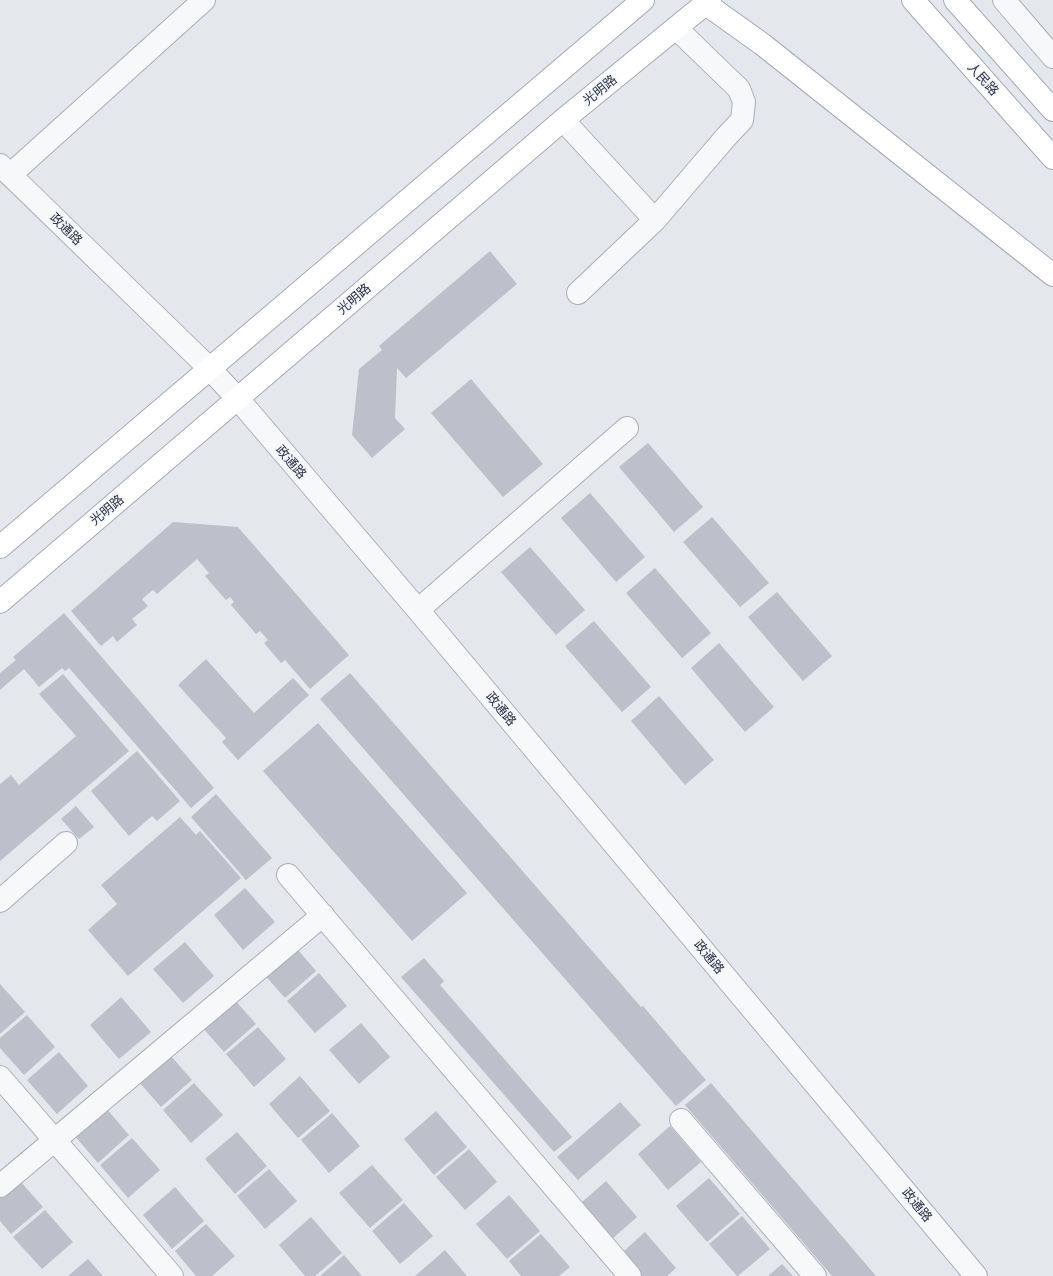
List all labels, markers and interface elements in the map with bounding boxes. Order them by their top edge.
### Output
street label: 人民路 [964,59,1002,99]
street label: 光明路 [580,72,620,108]
street label: 政通路 [47,210,85,248]
street label: 光明路 [334,280,374,318]
street label: 政通路 [272,442,310,482]
street label: 光明路 [87,491,127,529]
street label: 政通路 [482,689,520,729]
street label: 政通路 [690,937,728,977]
street label: 政通路 [898,1185,936,1225]

